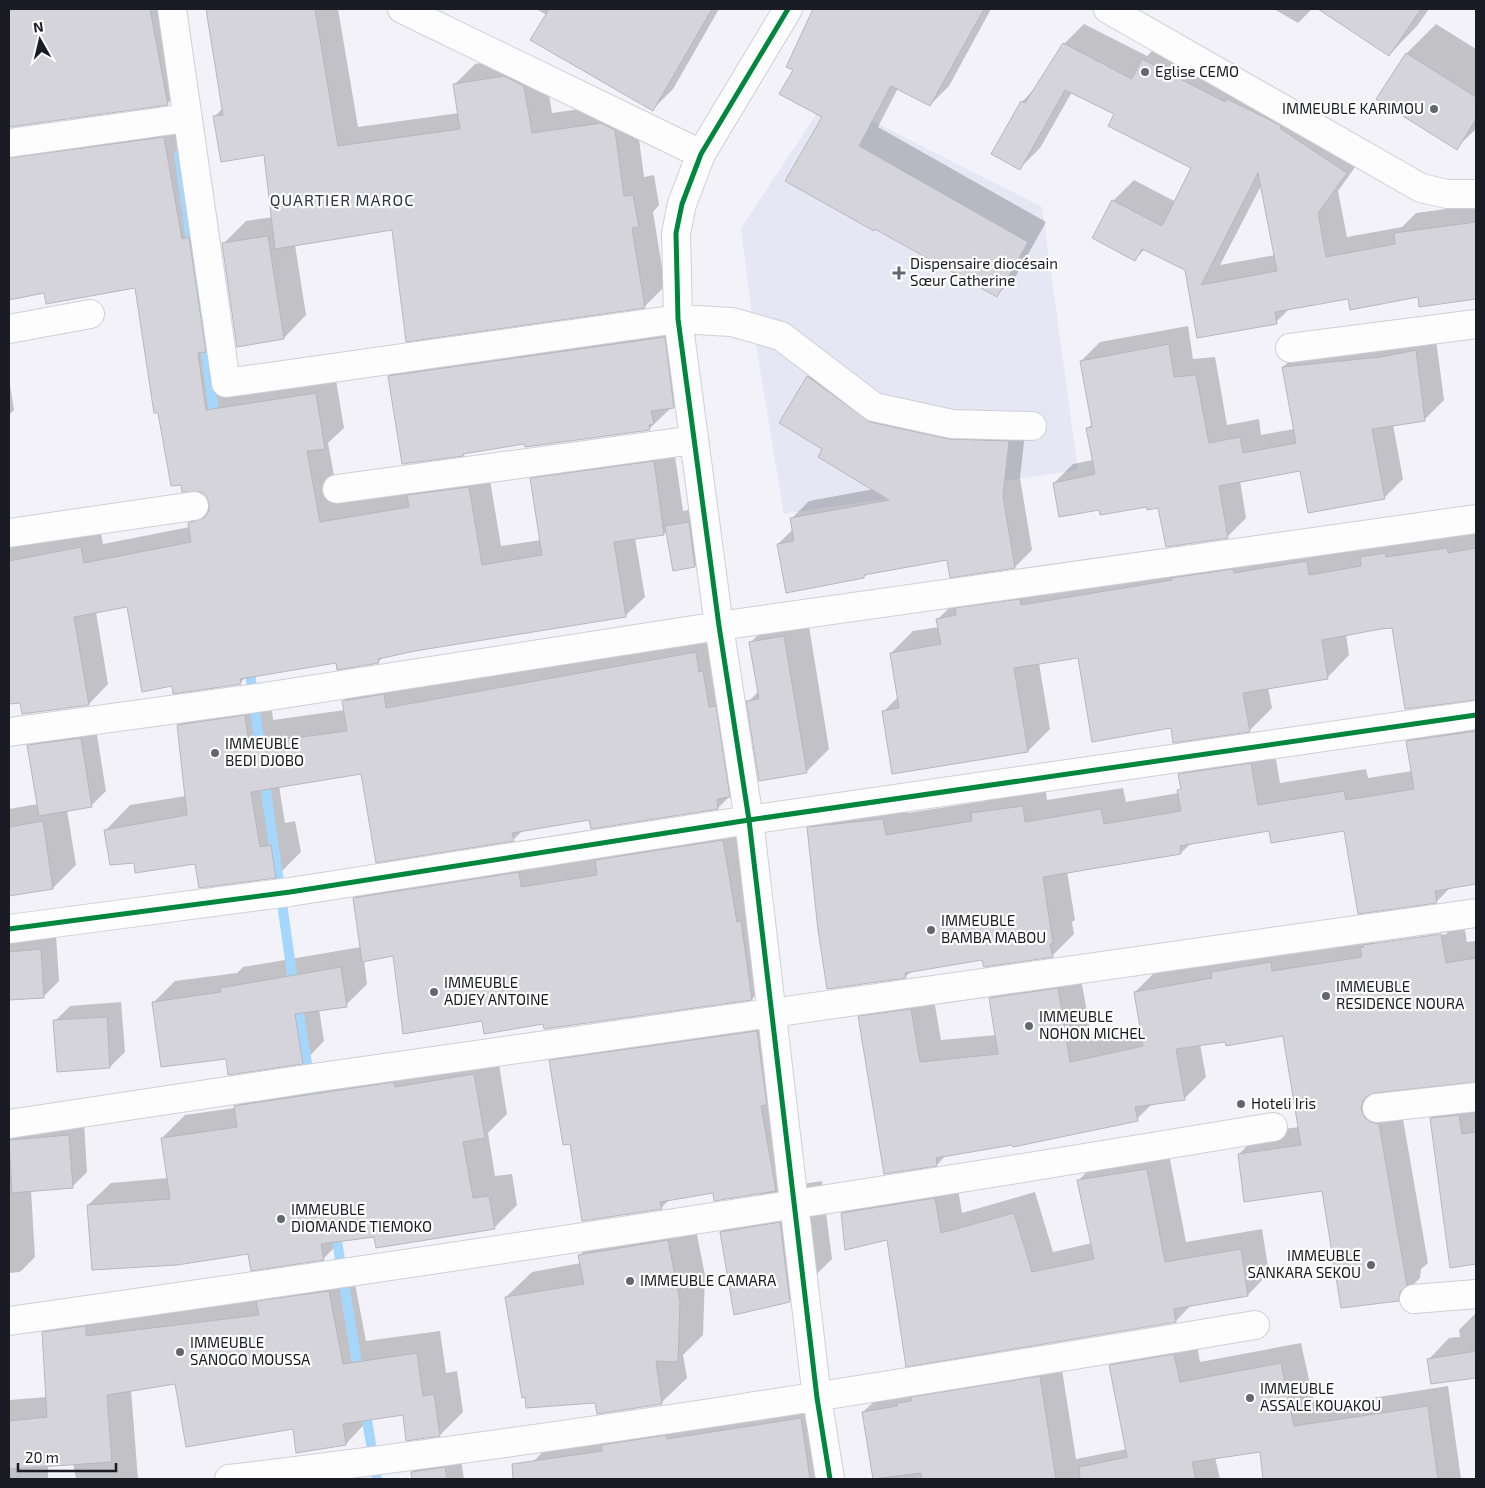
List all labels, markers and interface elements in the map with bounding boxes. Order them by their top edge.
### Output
north arrow [15,15,65,65]
text: N [32,18,44,36]
place label: Eglise CEMO [1155,62,1239,80]
marker: Eglise CEMO [1139,66,1151,78]
place label: IMMEUBLE KARIMOU [1282,99,1424,117]
marker: IMMEUBLE KARIMOU [1428,103,1440,115]
district label: QUARTIER MAROC [270,190,414,210]
place label: Dispensaire diocésain Sœur Catherine [910,254,1058,289]
marker: Dispensaire diocésain Sœur Catherine [892,266,906,280]
place label: IMMEUBLE BEDI DJOBO [225,734,304,769]
marker: IMMEUBLE BEDI DJOBO [209,747,221,759]
place label: IMMEUBLE BAMBA MABOU [941,911,1046,946]
marker: IMMEUBLE BAMBA MABOU [925,924,937,936]
place label: IMMEUBLE ADJEY ANTOINE [444,973,549,1008]
place label: IMMEUBLE RESIDENCE NOURA [1336,977,1465,1012]
marker: IMMEUBLE ADJEY ANTOINE [428,986,440,998]
marker: IMMEUBLE RESIDENCE NOURA [1320,990,1332,1002]
place label: IMMEUBLE NOHON MICHEL [1039,1007,1146,1042]
marker: IMMEUBLE NOHON MICHEL [1023,1020,1035,1032]
place label: Hoteli Iris [1251,1094,1316,1112]
marker: Hoteli Iris [1235,1098,1247,1110]
place label: IMMEUBLE DIOMANDE TIEMOKO [291,1200,432,1235]
marker: IMMEUBLE DIOMANDE TIEMOKO [275,1213,287,1225]
place label: IMMEUBLE SANKARA SEKOU [1248,1246,1361,1281]
marker: IMMEUBLE SANKARA SEKOU [1365,1259,1377,1271]
place label: IMMEUBLE CAMARA [640,1271,777,1289]
marker: IMMEUBLE CAMARA [624,1275,636,1287]
place label: IMMEUBLE SANOGO MOUSSA [190,1333,311,1368]
marker: IMMEUBLE SANOGO MOUSSA [174,1346,186,1358]
place label: IMMEUBLE ASSALE KOUAKOU [1260,1379,1381,1414]
marker: IMMEUBLE ASSALE KOUAKOU [1244,1392,1256,1404]
scale bar [18,1440,115,1472]
text: 20 m [25,1448,59,1466]

